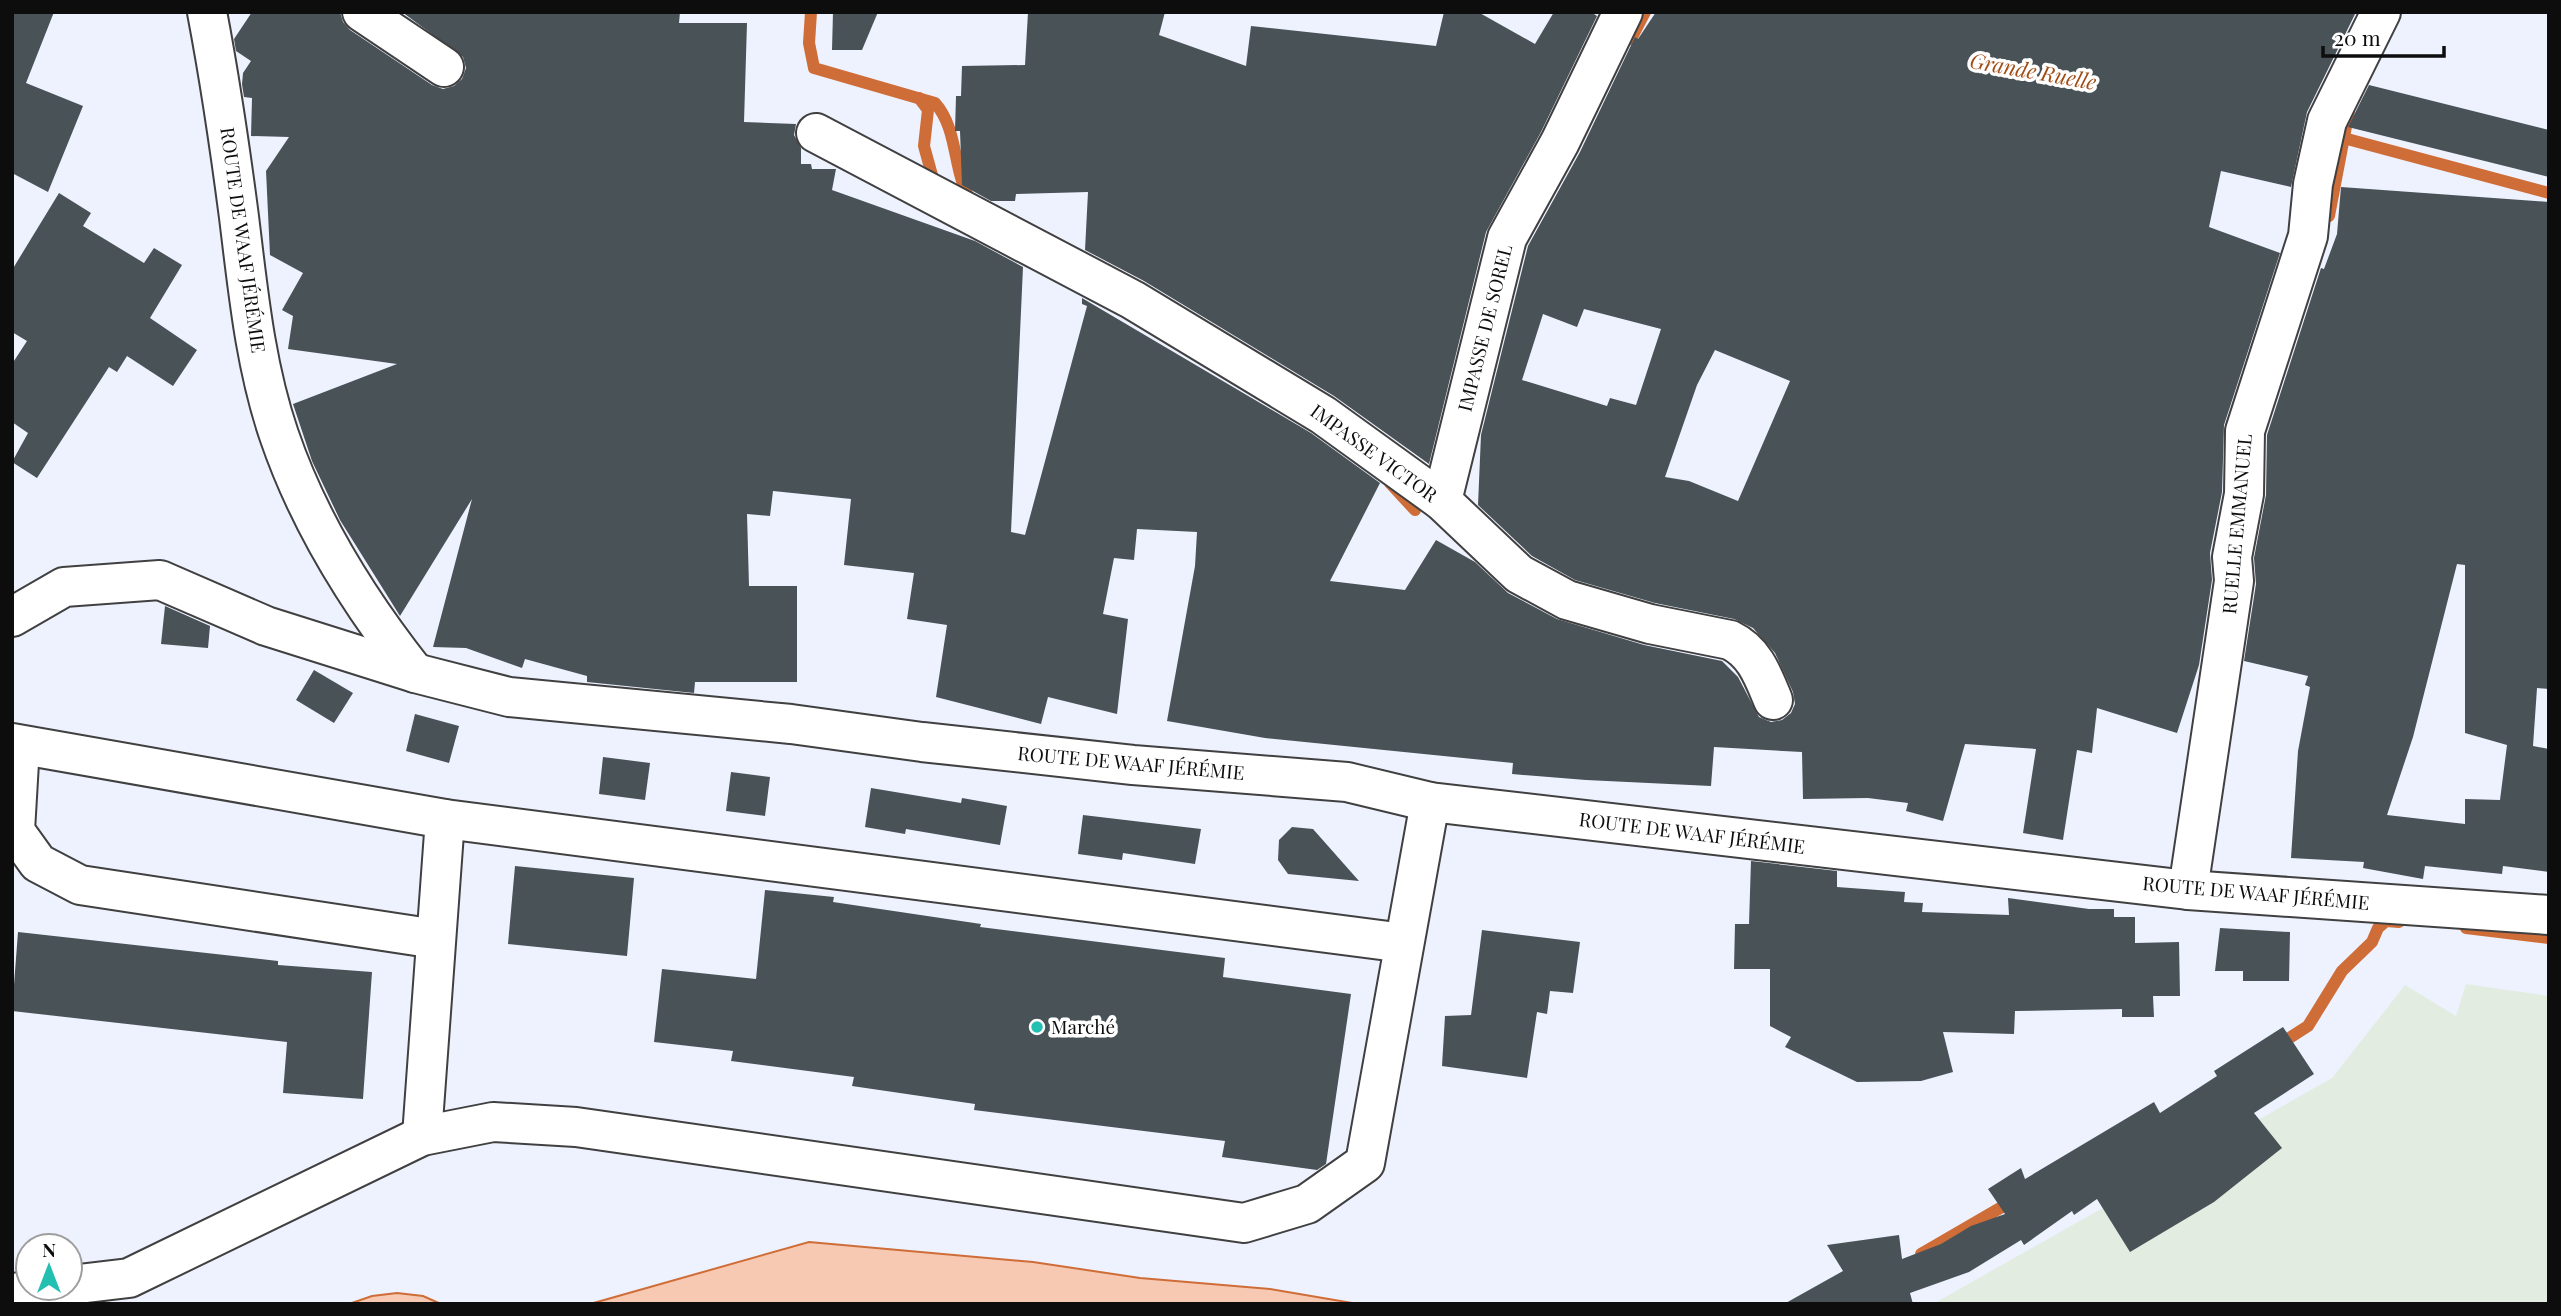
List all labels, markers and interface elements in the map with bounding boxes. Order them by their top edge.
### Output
scale bar [2323,14,2444,58]
text: 20 m [2334,23,2381,51]
water label: Grande Ruelle [1968,45,2099,95]
street label: ROUTE DE WAAF JÉRÉMIE [215,125,273,354]
street label: IMPASSE DE SOREL [1451,242,1517,414]
street label: IMPASSE VICTOR [1306,397,1444,507]
street label: RUELLE EMMANUEL [2215,433,2257,615]
street label: ROUTE DE WAAF JÉRÉMIE [1017,739,1246,785]
street label: ROUTE DE WAAF JÉRÉMIE [1578,805,1807,859]
street label: ROUTE DE WAAF JÉRÉMIE [2142,869,2371,915]
place label: Marché [1051,1013,1115,1039]
marker: Marché [1029,1019,1045,1035]
north arrow [14,1232,84,1302]
text: N [42,1236,56,1262]

